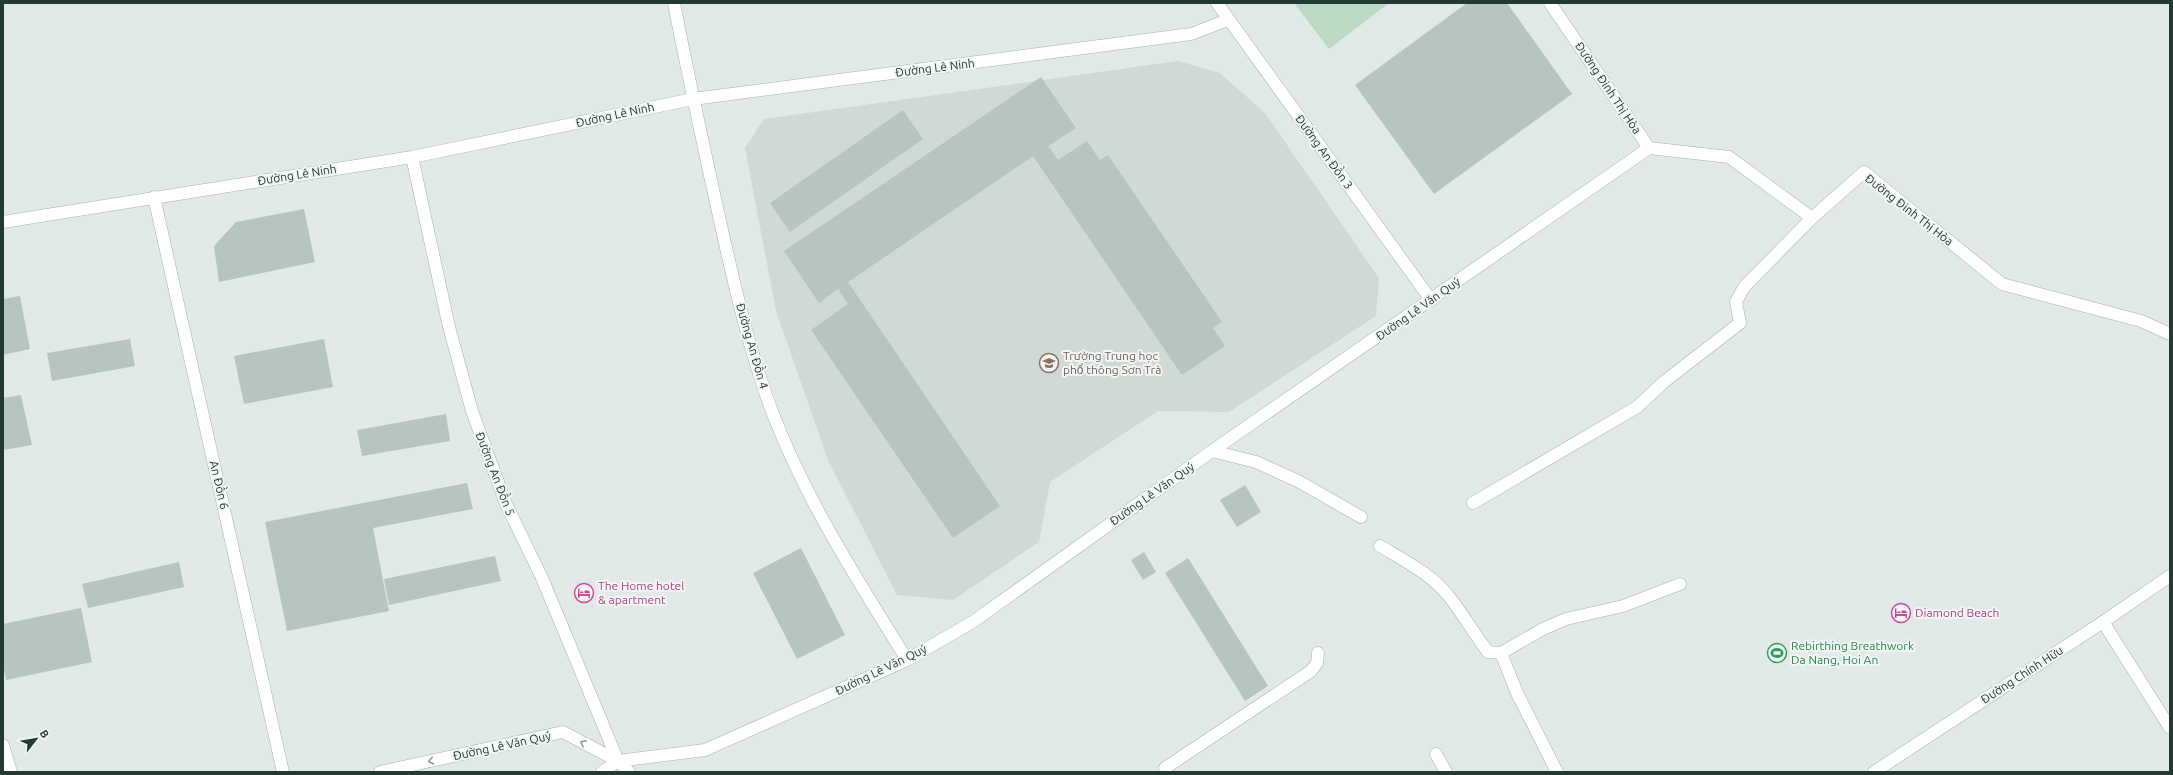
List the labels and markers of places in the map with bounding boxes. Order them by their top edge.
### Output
place label: Trường Trung học phổ thông Sơn Trà [1063,349,1161,376]
school or university icon: Trường Trung học phổ thông Sơn Trà [1038,352,1060,374]
place label: The Home hotel & apartment [598,579,684,606]
hotel icon: The Home hotel & apartment [573,582,595,604]
hotel icon: Diamond Beach [1890,602,1912,624]
place label: Diamond Beach [1915,606,1999,619]
place label: Rebirthing Breathwork Da Nang, Hoi An [1791,639,1914,666]
sports icon: Rebirthing Breathwork Da Nang, Hoi An [1766,642,1788,664]

